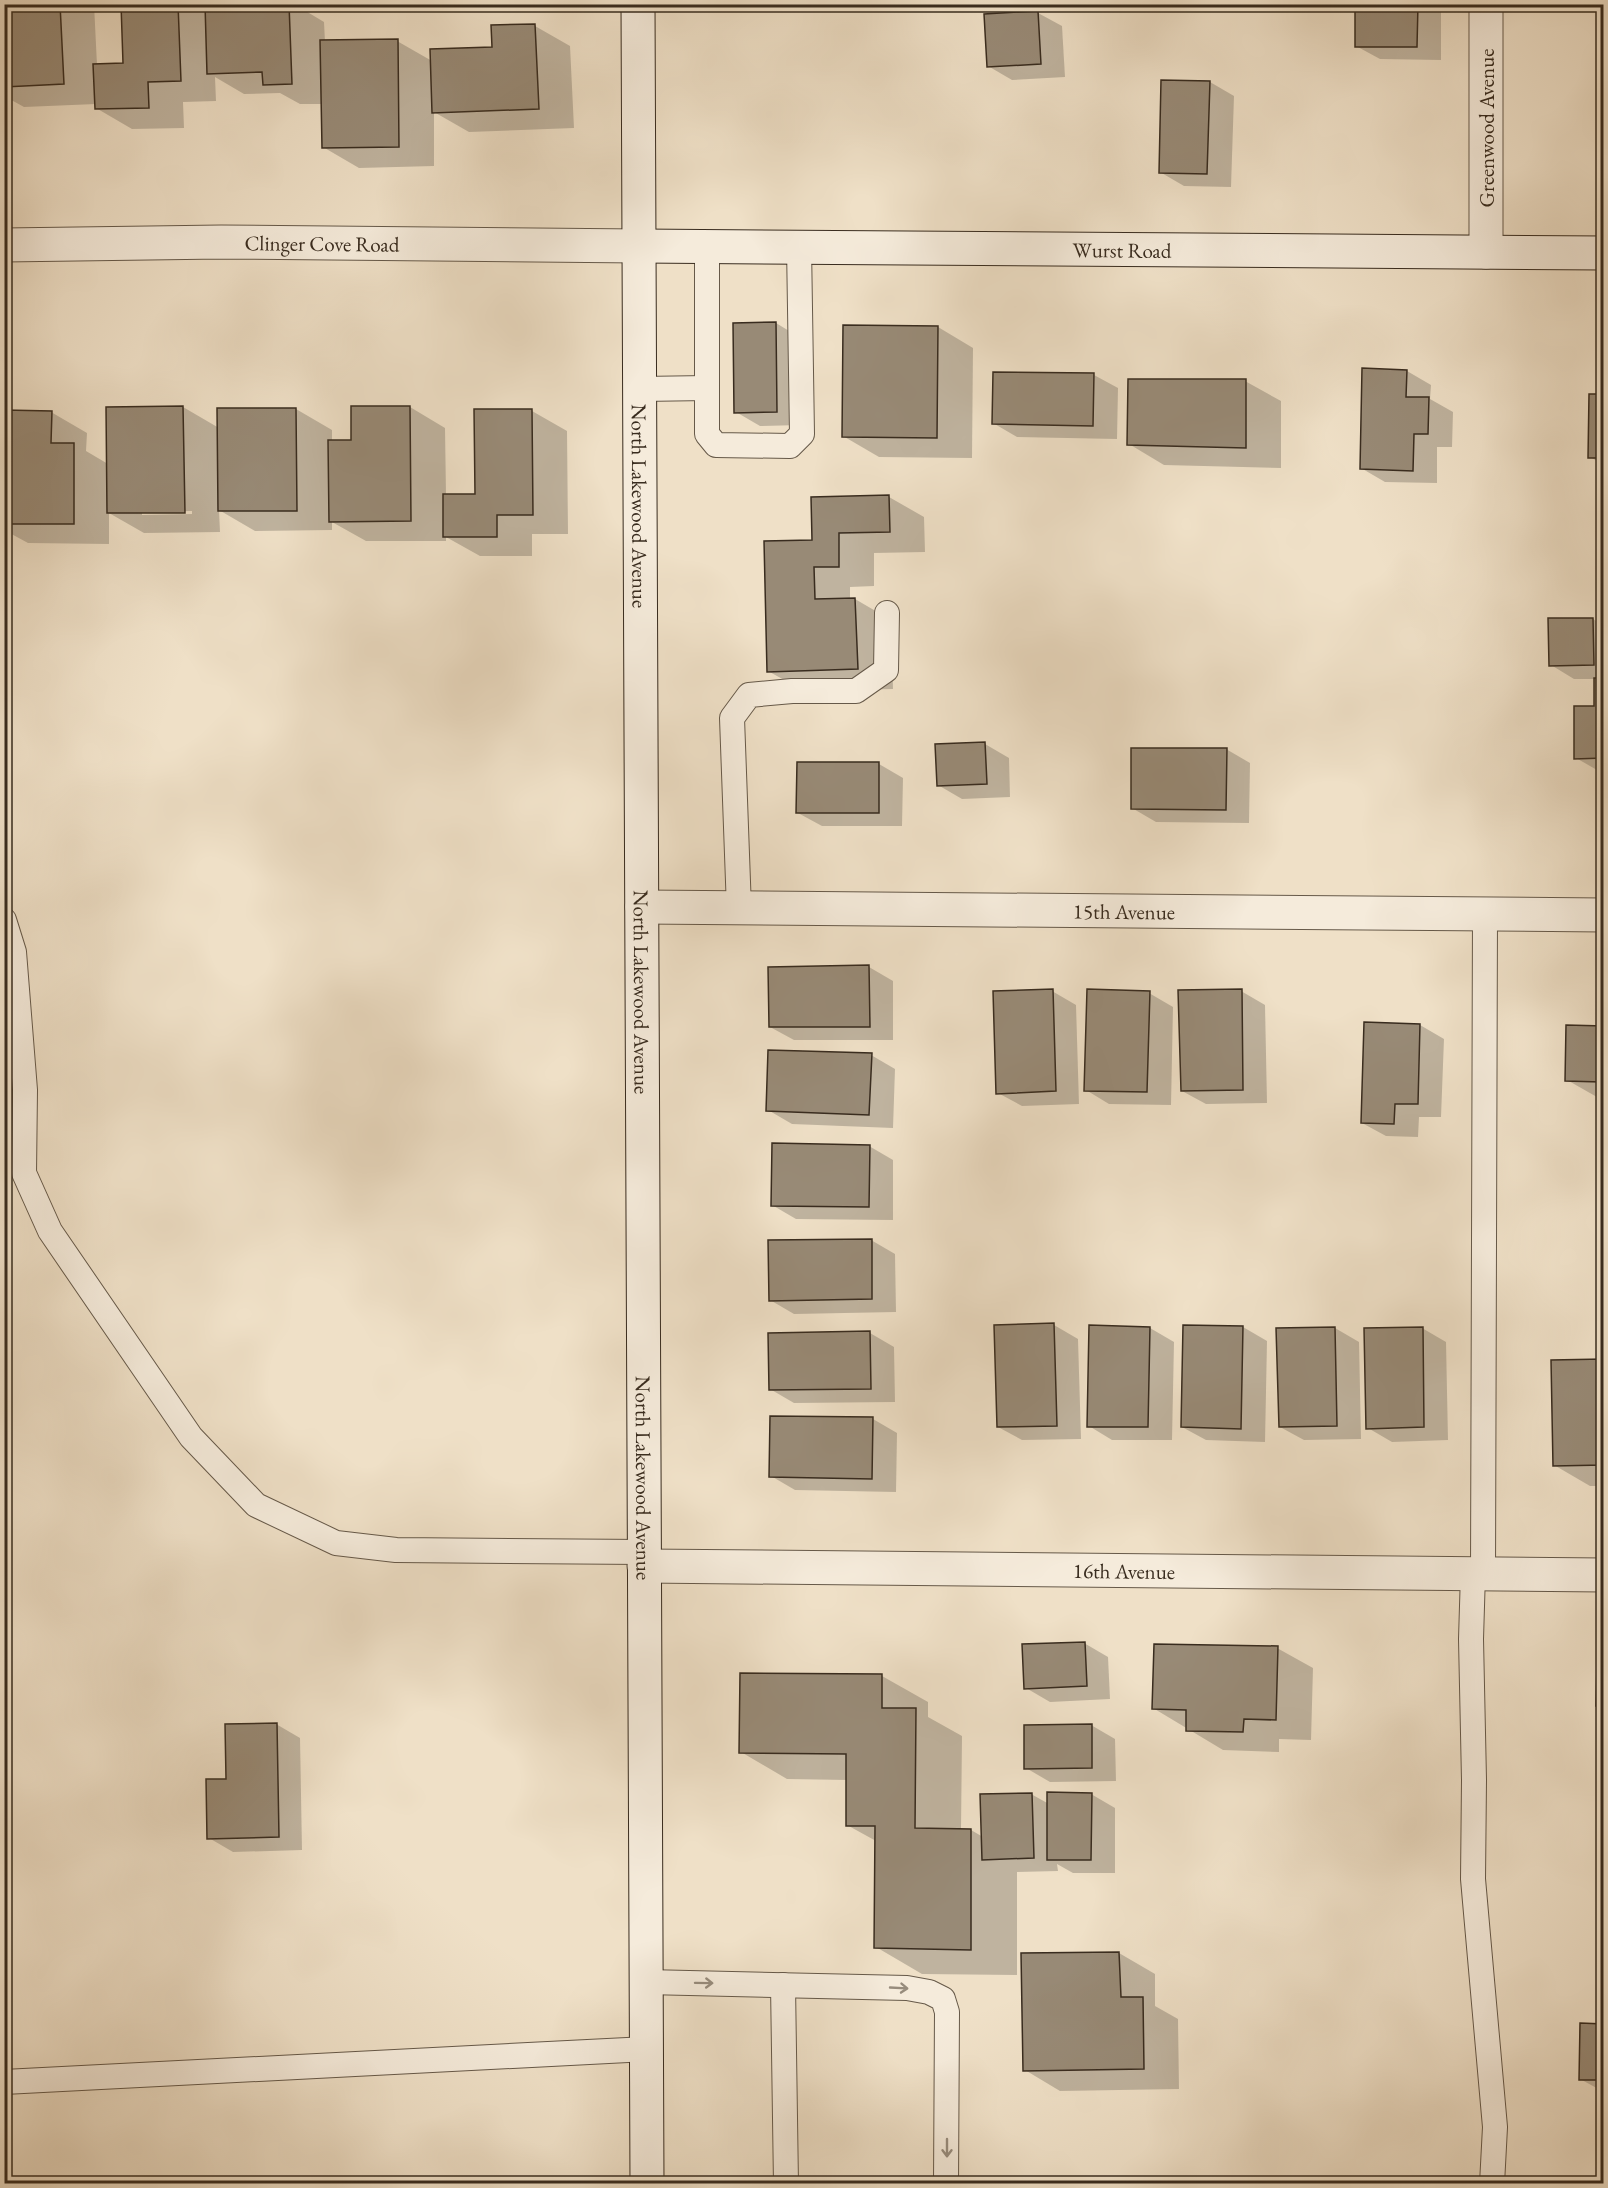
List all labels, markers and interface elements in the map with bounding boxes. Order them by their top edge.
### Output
street label: Greenwood Avenue [1473,49,1500,207]
street label: Clinger Cove Road [244,229,400,257]
street label: Wurst Road [1072,236,1172,263]
street label: North Lakewood Avenue [626,404,654,608]
street label: North Lakewood Avenue [628,890,656,1094]
street label: 15th Avenue [1073,897,1175,925]
street label: North Lakewood Avenue [630,1376,658,1580]
street label: 16th Avenue [1073,1557,1175,1584]
one-way arrow [694,1977,714,1989]
one-way arrow [889,1983,909,1994]
one-way arrow [941,2137,952,2157]

